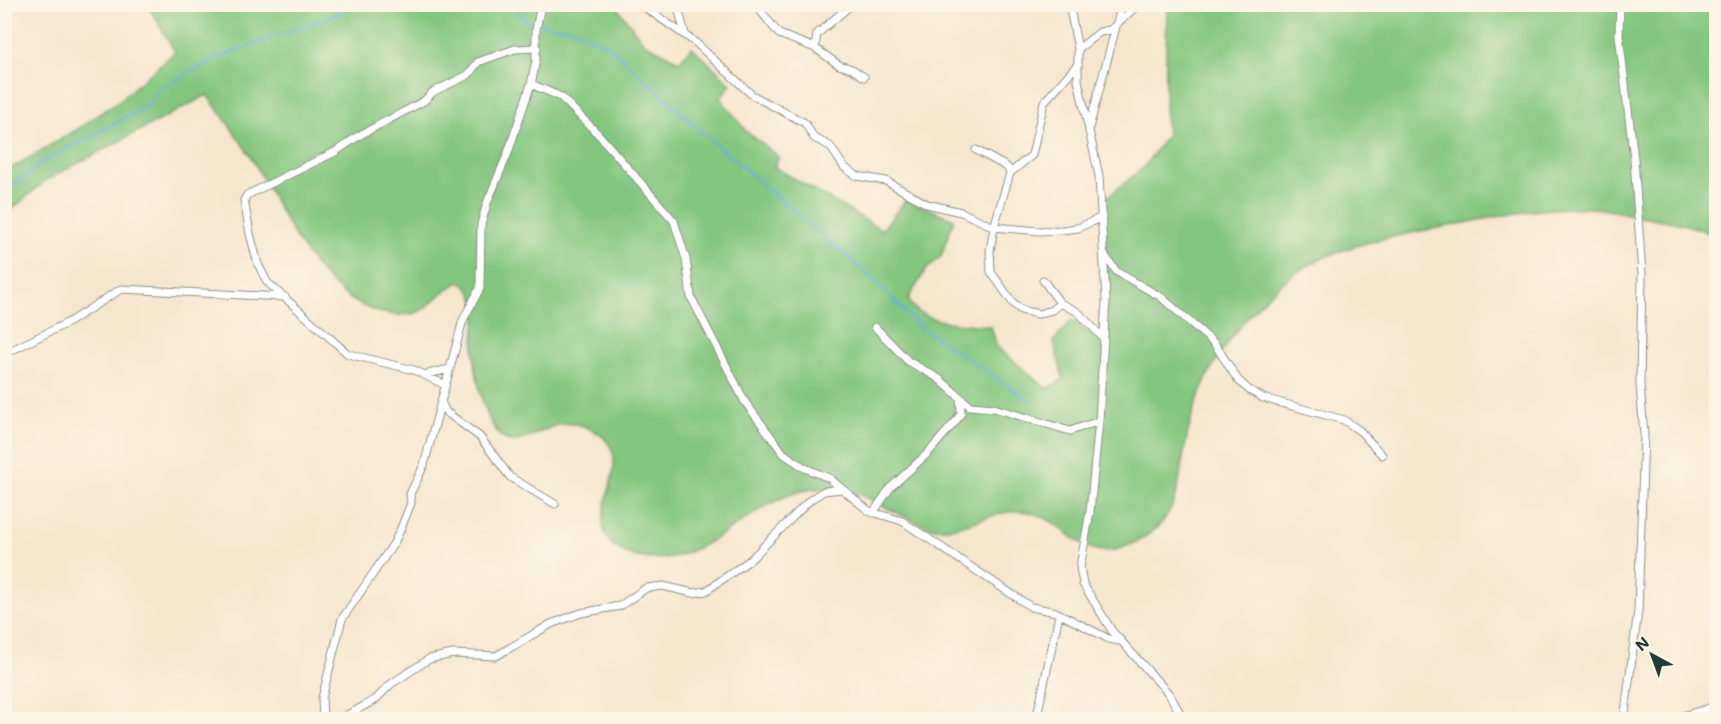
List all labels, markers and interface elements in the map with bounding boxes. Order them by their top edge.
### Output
north arrow [1622,625,1682,685]
text: N [1630,631,1653,655]

